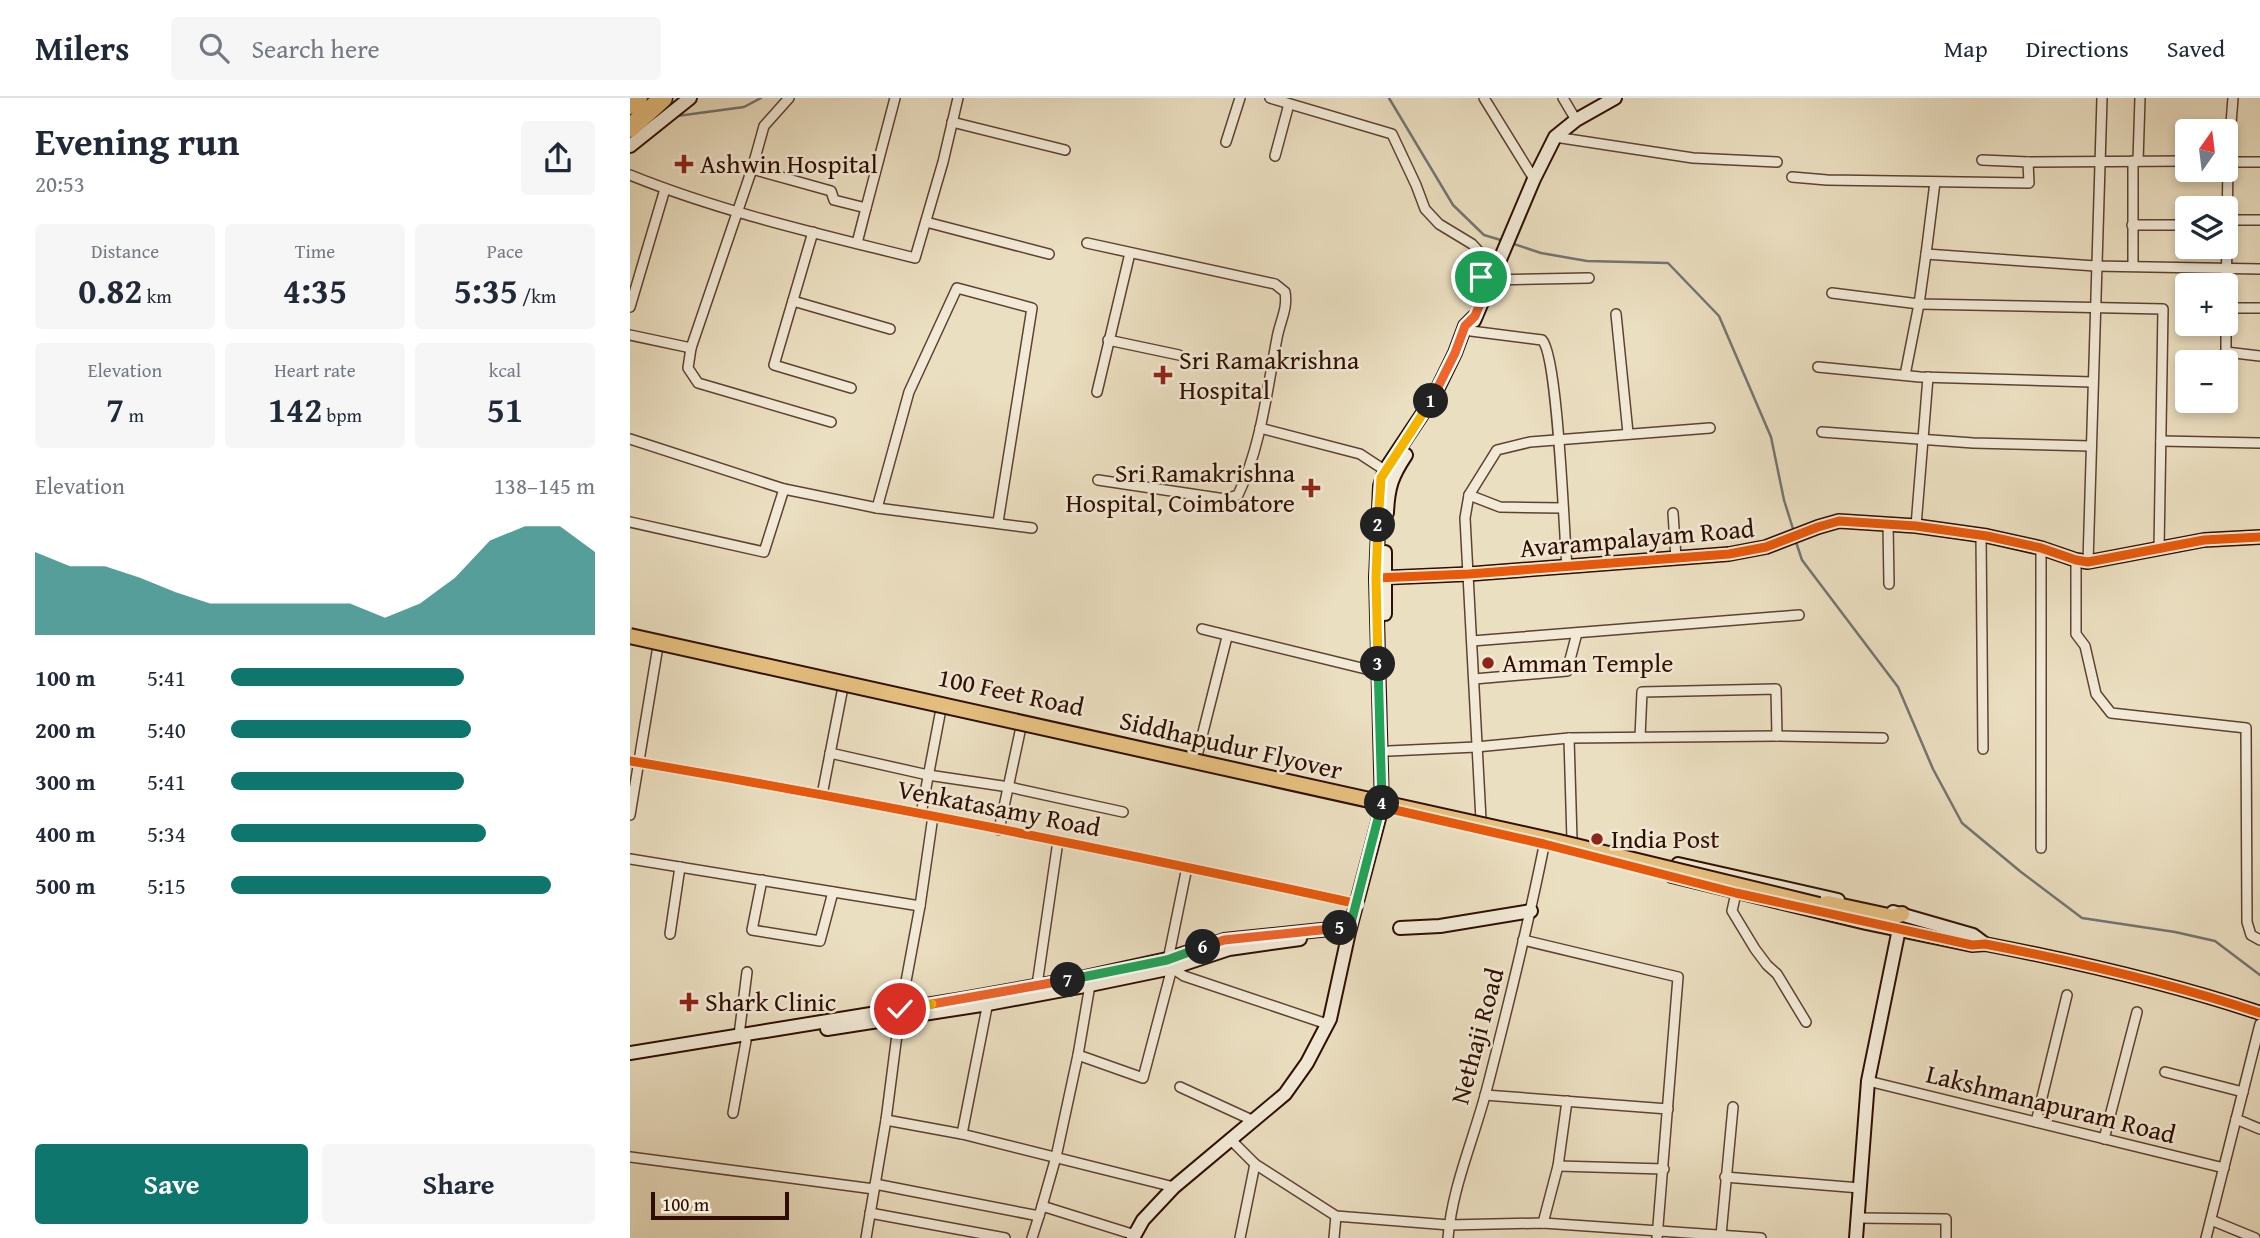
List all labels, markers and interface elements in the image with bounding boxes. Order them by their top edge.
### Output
search box [171,17,661,80]
text: Milers [35,24,129,72]
icon: search [195,29,233,67]
text: Search here [251,29,380,68]
text: Map [1944,31,1988,66]
text: Directions [2026,31,2129,66]
text: Saved [2167,31,2225,66]
text: Evening run [35,113,239,169]
north arrow [2175,119,2238,182]
map controls [2175,119,2238,413]
button: share [521,121,595,195]
place label: Ashwin Hospital [700,144,878,183]
marker: Ashwin Hospital [674,154,694,174]
text: 20:53 [35,167,85,200]
button: layers [2175,196,2238,259]
text: Distance [91,237,159,265]
text: Time [295,237,335,265]
text: Pace [487,237,523,265]
pin [1451,247,1511,307]
icon: arrive [1462,258,1500,296]
text: 0.82 [78,265,142,316]
text: 4:35 [283,265,347,316]
text: 5:35 [454,265,518,316]
button: + [2175,273,2238,336]
text: km [142,282,172,310]
text: /km [518,282,556,310]
place label: Sri Ramakrishna Hospital [1179,340,1360,409]
button: − [2175,350,2238,413]
text: Elevation [88,356,162,384]
text: Heart rate [274,356,356,384]
text: kcal [489,356,521,384]
marker: Sri Ramakrishna Hospital [1153,365,1173,385]
text: 7 [106,384,124,435]
text: 142 [268,384,322,435]
text: 51 [487,384,523,435]
pin: 1 [1414,384,1448,418]
text: 1 [1426,386,1435,414]
text: m [124,401,144,429]
text: bpm [322,401,362,429]
place label: Sri Ramakrishna Hospital, Coimbatore [1065,453,1296,522]
text: Elevation [35,469,125,502]
text: 138–145 m [494,469,595,502]
marker: Sri Ramakrishna Hospital, Coimbatore [1301,478,1321,498]
pin: 2 [1360,508,1396,542]
street label: Avarampalayam Road [1518,508,1756,567]
text: 2 [1373,510,1382,538]
place label: Amman Temple [1502,643,1673,682]
pin: 3 [1360,646,1396,682]
text: 3 [1373,649,1382,677]
marker: Amman Temple [1480,655,1496,671]
street label: 100 Feet Road [934,657,1088,726]
text: 100 m [35,661,96,694]
text: 5:41 [147,661,186,694]
street label: Siddhapudur Flyover [1116,700,1347,789]
text: 200 m [35,713,96,746]
text: 5:40 [147,713,186,746]
text: 300 m [35,765,96,798]
text: 5:41 [147,765,186,798]
street label: Venkatasamy Road [894,769,1104,846]
pin: 4 [1364,786,1400,820]
text: 4 [1377,788,1386,816]
text: 400 m [35,817,96,850]
text: 5:34 [147,817,186,850]
place label: India Post [1611,819,1720,858]
marker: India Post [1589,831,1605,847]
text: 500 m [35,869,96,902]
text: 5:15 [147,869,186,902]
pin: 5 [1322,910,1358,946]
text: 5 [1335,913,1344,941]
pin: 6 [1186,930,1220,964]
text: 6 [1198,932,1207,960]
pin: 7 [1050,962,1086,998]
street label: Nethaji Road [1440,963,1513,1108]
text: 7 [1063,965,1072,993]
pin [870,979,930,1039]
place label: Shark Clinic [705,982,836,1021]
icon: check [881,990,919,1028]
marker: Shark Clinic [679,992,699,1012]
street label: Lakshmanapuram Road [1922,1054,2180,1153]
button: Save [35,1144,308,1224]
button: Share [322,1144,595,1224]
scale bar [651,1189,789,1221]
text: 100 m [662,1190,709,1218]

